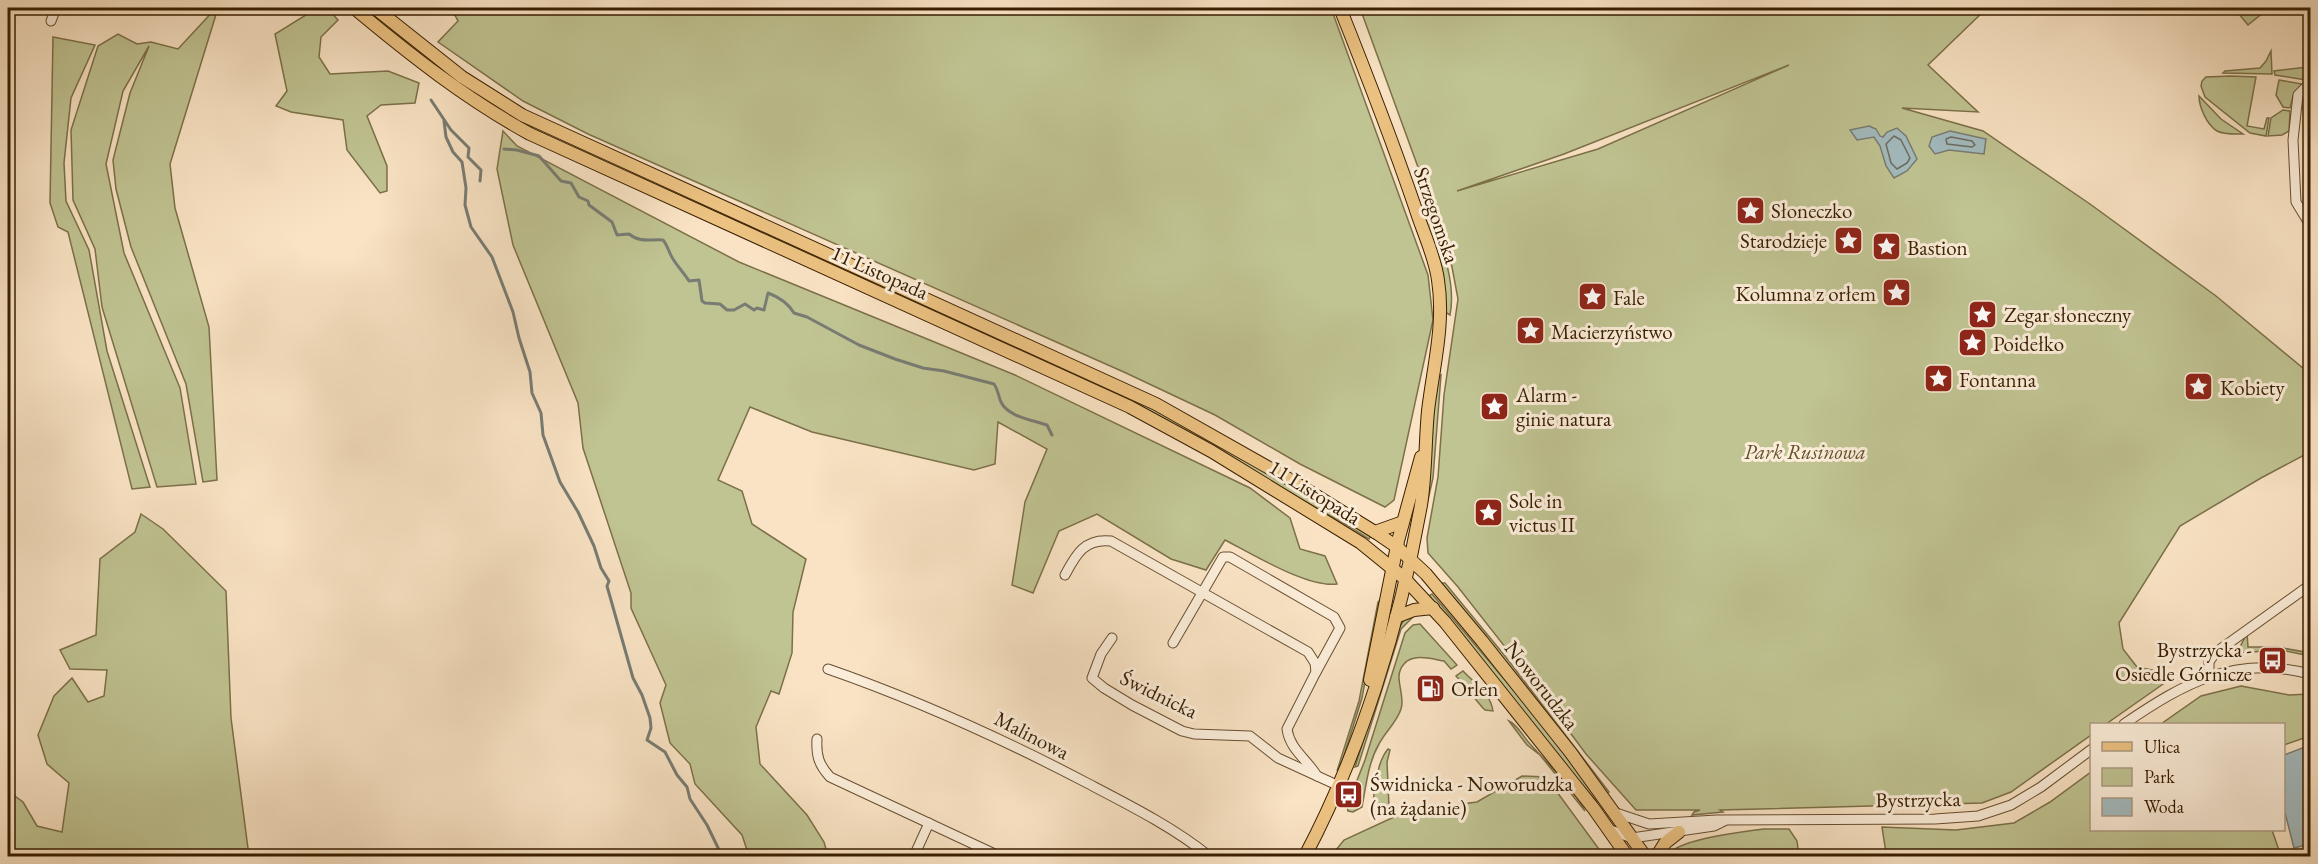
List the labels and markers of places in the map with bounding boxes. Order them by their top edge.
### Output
place icon: Słoneczko [1734,194,1766,226]
place label: Słoneczko [1771,197,1852,224]
place icon: Starodzieje [1832,224,1864,256]
place label: Starodzieje [1740,227,1827,254]
place icon: Bastion [1870,231,1902,263]
place label: Bastion [1907,234,1968,261]
place icon: Kolumna z orłem [1881,277,1913,309]
place label: Kolumna z orłem [1736,280,1876,307]
place icon: Fale [1576,281,1608,313]
place label: Fale [1613,284,1645,311]
place icon: Zegar słoneczny [1967,298,1999,330]
place label: Zegar słoneczny [2004,301,2132,328]
place icon: Macierzyństwo [1514,315,1546,347]
place label: Macierzyństwo [1551,318,1673,345]
place icon: Poidełko [1956,327,1988,359]
place label: Poidełko [1993,330,2064,357]
place icon: Fontanna [1922,363,1954,395]
place label: Fontanna [1959,366,2037,393]
place icon: Kobiety [2183,371,2215,403]
place label: Kobiety [2220,374,2285,401]
place label: Alarm - ginie natura [1515,381,1612,432]
place icon: Alarm - ginie natura [1479,390,1511,422]
place label: Sole in victus II [1509,487,1575,538]
place icon: Sole in victus II [1472,496,1504,528]
place label: Bystrzycka - Osiedle Górnicze [2115,636,2252,687]
bus stop icon: Bystrzycka - Osiedle Górnicze [2257,645,2289,677]
fuel station icon: Orlen [1414,672,1446,704]
place label: Orlen [1451,675,1498,702]
place label: Świdnicka - Noworudzka (na żądanie) [1370,770,1574,821]
bus stop icon: Świdnicka - Noworudzka (na żądanie) [1333,779,1365,811]

